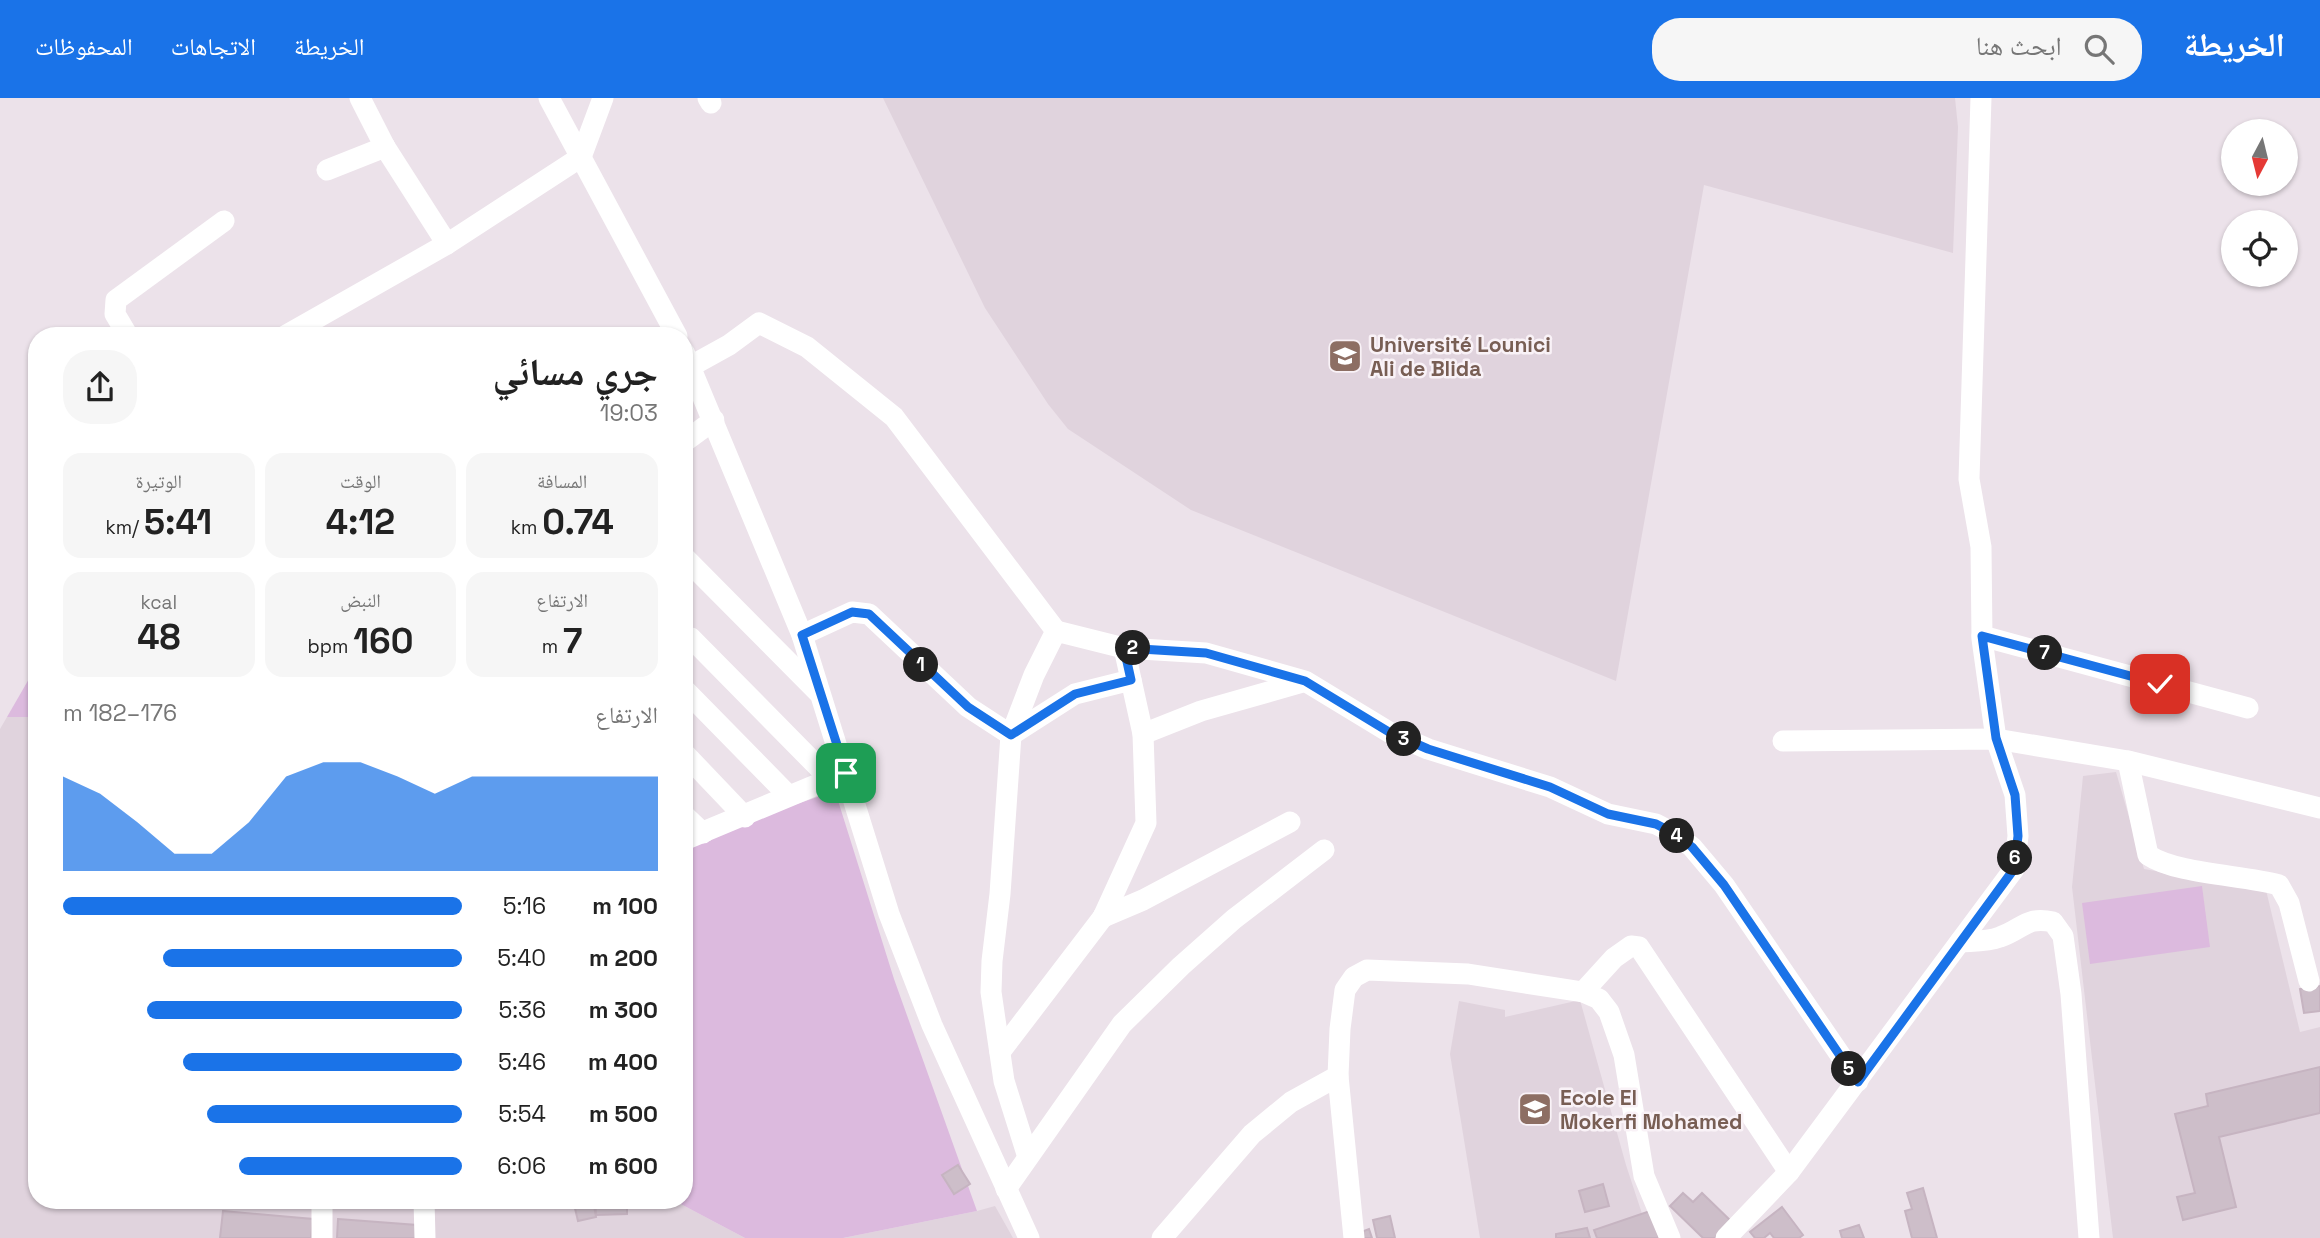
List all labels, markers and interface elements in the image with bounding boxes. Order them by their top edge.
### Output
search box [1652,18,2142,81]
text: الخريطة [2184,24,2285,66]
text: ابحث هنا [1976,29,2062,63]
icon: search [2080,30,2118,68]
text: المحفوظات [35,31,133,62]
text: الاتجاهات [171,31,256,62]
text: الخريطة [294,31,365,62]
north arrow [2221,119,2298,196]
map controls [2221,119,2298,287]
button: locate [2221,210,2298,287]
place label: Université Lounici Ali de Blida [1370,331,1551,382]
school or university icon: Université Lounici Ali de Blida [1326,337,1364,375]
text: جري مسائي [492,348,658,396]
button: share [63,350,137,424]
text: 19:03 [600,398,658,428]
text: الوتيرة [136,469,182,494]
text: الوقت [340,469,381,494]
text: المسافة [537,469,587,494]
text: 5:41 [144,500,212,544]
text: 4:12 [326,500,395,544]
text: 0.74 [542,500,614,544]
text: /km [106,515,144,540]
text: km [511,515,542,540]
text: النبض [340,588,381,613]
text: الارتفاع [536,588,588,613]
text: kcal [141,590,177,615]
text: 48 [137,615,180,659]
text: 160 [353,619,413,663]
text: 7 [563,619,582,663]
pin: 2 [1116,630,1150,666]
text: bpm [308,634,353,659]
text: m [542,634,563,659]
text: 2 [1127,635,1138,660]
pin: 7 [2028,636,2062,670]
text: 7 [2039,640,2050,665]
pin: 1 [904,648,939,682]
text: 1 [916,652,925,677]
pin [2130,654,2190,714]
icon: check [2141,665,2179,703]
text: 176–182 m [63,698,177,728]
text: الارتفاع [595,700,658,730]
pin: 3 [1386,722,1422,756]
text: 3 [1398,726,1409,751]
pin [816,743,876,803]
icon: arrive [827,754,865,792]
pin: 4 [1660,818,1694,854]
text: 4 [1670,823,1683,848]
pin: 6 [1997,840,2032,876]
text: 6 [2009,845,2020,870]
text: 5:16 [503,891,546,921]
text: 100 m [592,891,658,921]
text: 5:40 [497,943,546,973]
text: 200 m [589,943,658,973]
text: 5:36 [498,995,546,1025]
text: 300 m [589,995,658,1025]
text: 5:46 [498,1047,546,1077]
text: 400 m [588,1047,658,1077]
pin: 5 [1832,1052,1867,1086]
text: 5 [1843,1056,1854,1081]
place label: Ecole El Mokerfi Mohamed [1560,1084,1742,1135]
school or university icon: Ecole El Mokerfi Mohamed [1516,1090,1554,1128]
text: 5:54 [498,1099,546,1129]
text: 500 m [589,1099,658,1129]
text: 6:06 [497,1151,546,1181]
text: 600 m [588,1151,658,1181]

